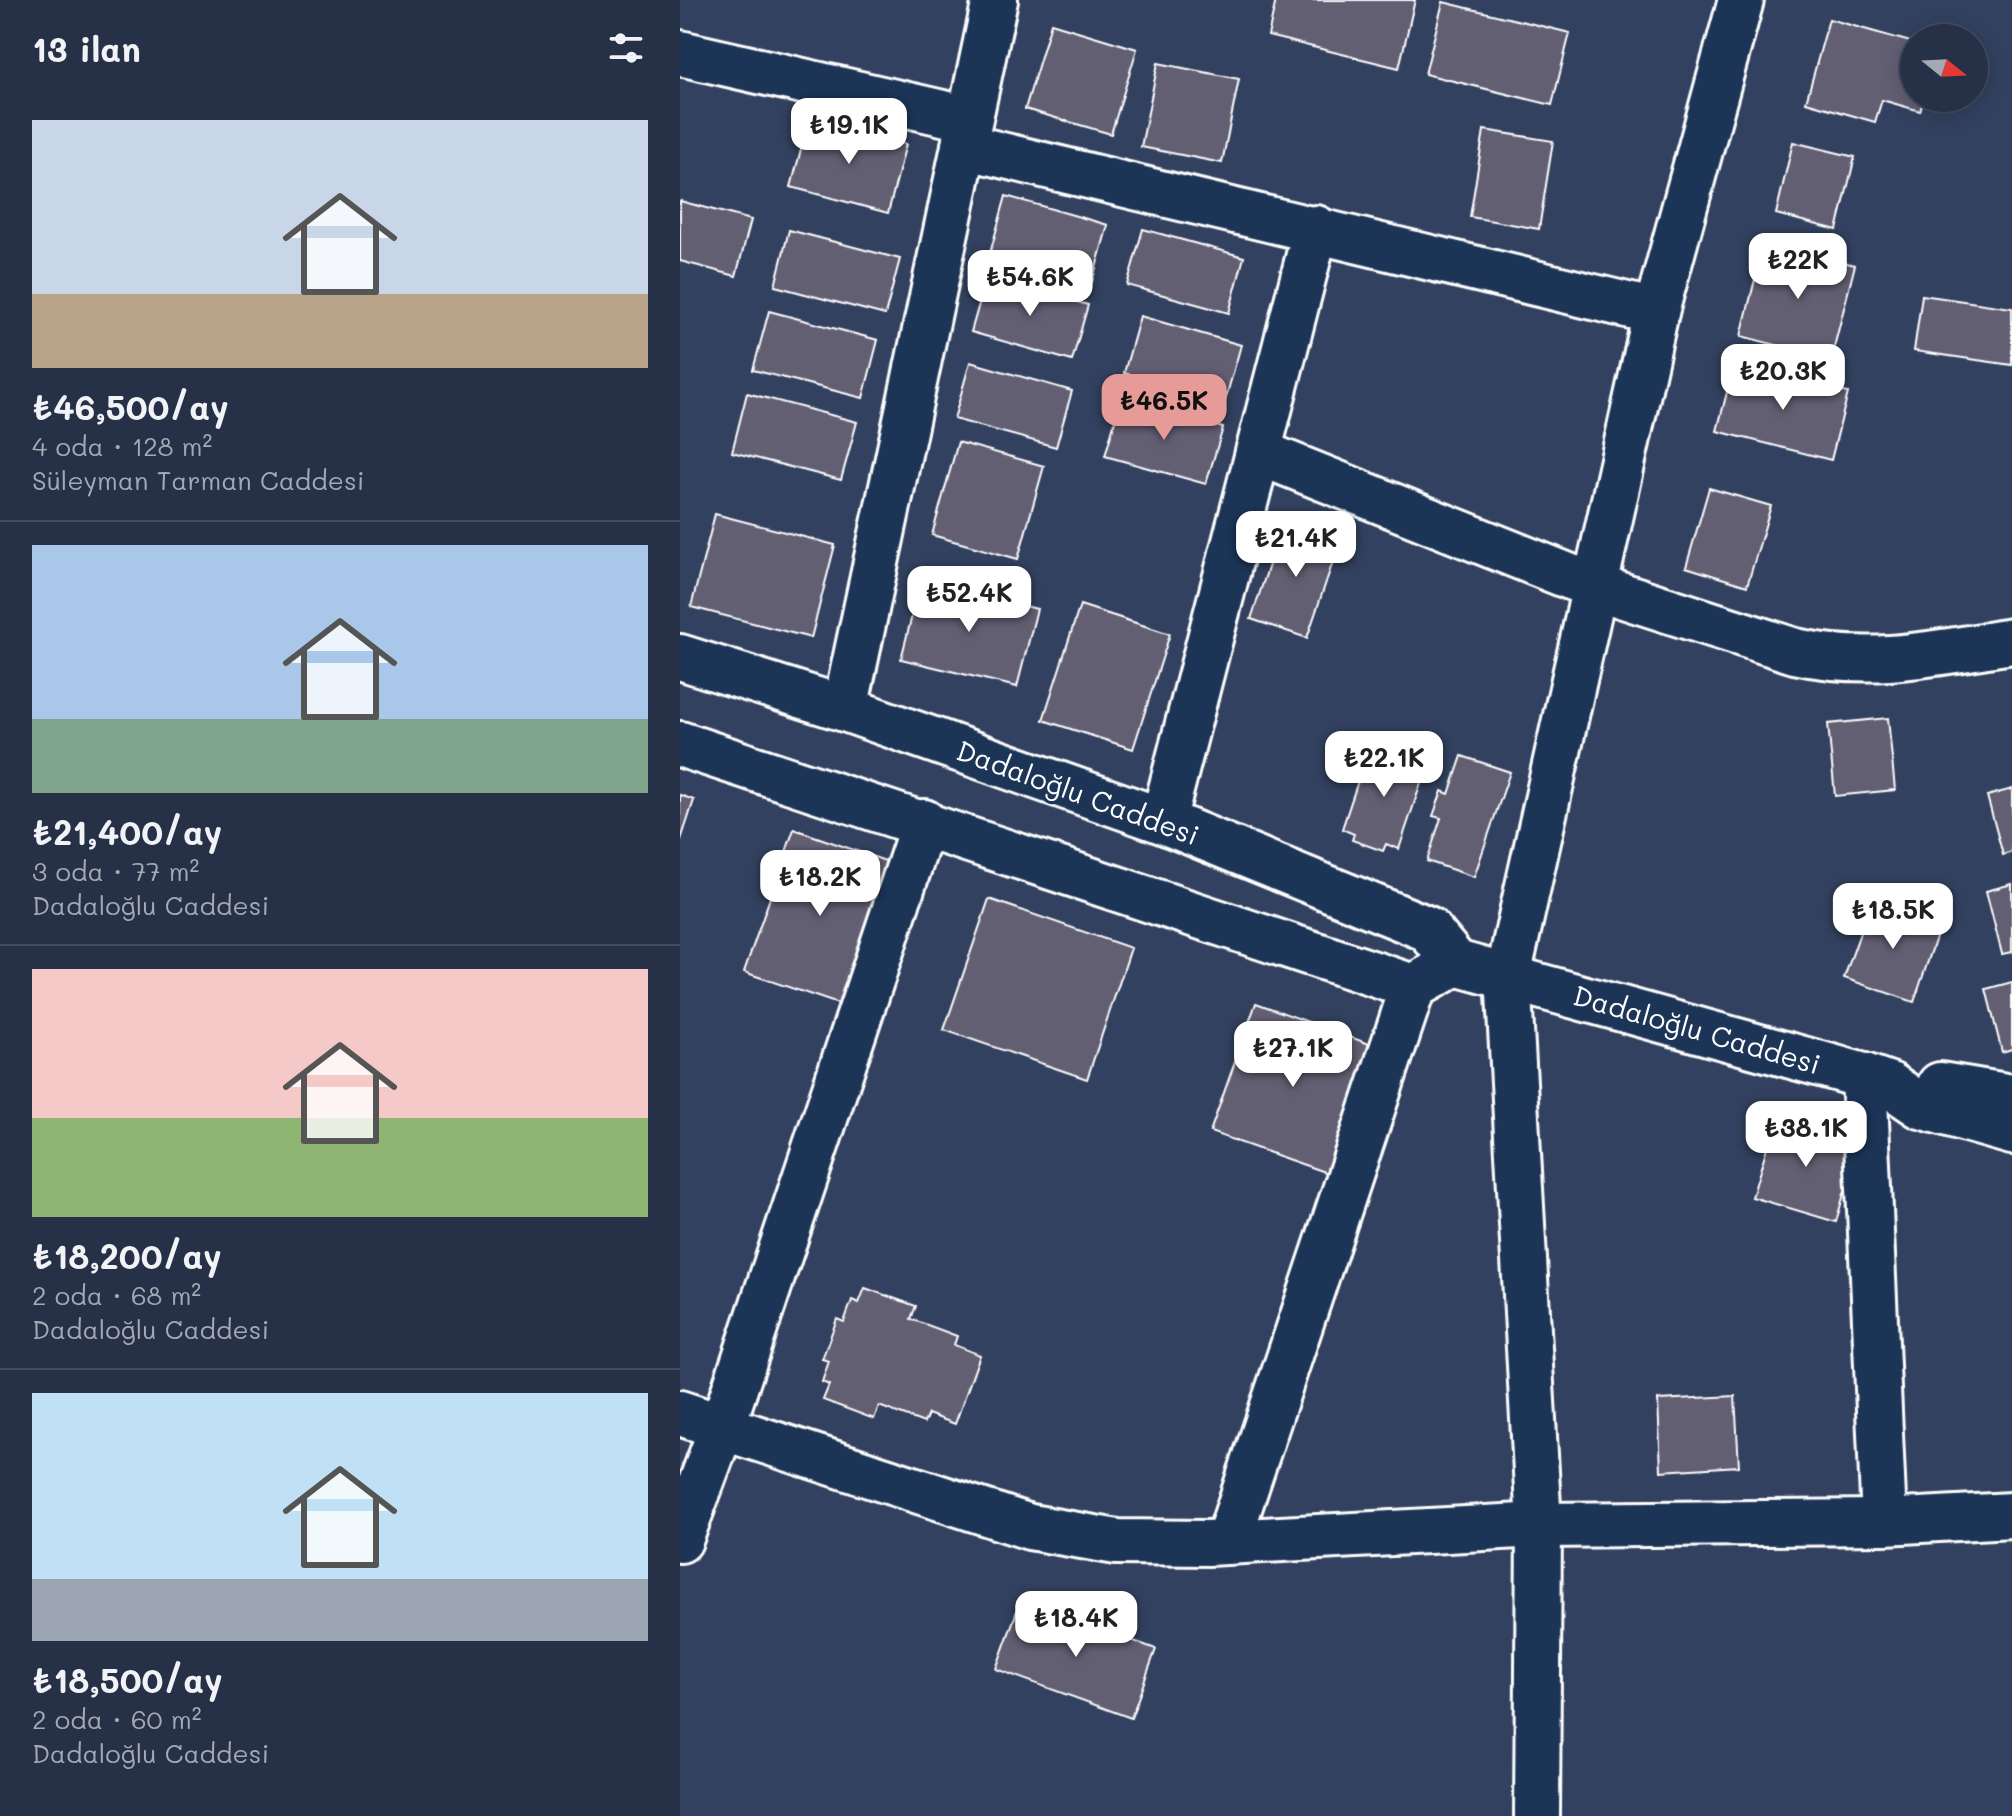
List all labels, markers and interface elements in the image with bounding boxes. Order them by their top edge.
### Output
north arrow [1900,24,1988,112]
map controls [1900,24,1988,112]
text: 13 ilan [32,26,141,71]
icon: filters [604,26,648,70]
pin: ₺19.1K [784,98,914,166]
text: ₺19.1K [809,107,889,141]
icon: home [268,172,412,316]
pin: ₺22K [1751,233,1845,301]
text: ₺22K [1767,242,1829,276]
pin: ₺54.6K [965,250,1095,318]
text: ₺54.6K [986,259,1074,293]
pin: ₺20.3K [1718,344,1848,412]
text: ₺20.3K [1739,353,1827,387]
pin: ₺46.5K [1099,374,1229,442]
text: ₺46.5K [1120,383,1208,417]
text: ₺46,500/ay [32,384,229,429]
text: 4 oda · 128 m² [32,429,212,463]
text: Süleyman Tarman Caddesi [32,463,365,497]
pin: ₺21.4K [1231,511,1361,579]
text: ₺21.4K [1254,520,1338,554]
pin: ₺52.4K [904,566,1034,634]
text: ₺52.4K [925,575,1013,609]
icon: home [268,597,412,741]
street label: Dadaloğlu Caddesi [952,731,1204,853]
pin: ₺22.1K [1319,731,1449,799]
text: ₺22.1K [1343,740,1425,774]
text: ₺21,400/ay [32,809,222,854]
pin: ₺18.2K [755,850,885,918]
text: 3 oda · 77 m² [32,854,199,888]
text: ₺18.2K [778,859,862,893]
pin: ₺18.5K [1828,883,1958,951]
text: Dadaloğlu Caddesi [32,888,269,922]
text: ₺18.5K [1851,892,1935,926]
street label: Dadaloğlu Caddesi [1569,976,1825,1082]
icon: home [268,1021,412,1165]
pin: ₺27.1K [1228,1021,1358,1089]
text: ₺27.1K [1252,1030,1334,1064]
pin: ₺38.1K [1741,1101,1871,1169]
text: ₺38.1K [1764,1110,1848,1144]
text: ₺18,200/ay [32,1233,222,1278]
text: 2 oda · 68 m² [32,1278,201,1312]
text: Dadaloğlu Caddesi [32,1312,269,1346]
icon: home [268,1445,412,1589]
pin: ₺18.4K [1011,1591,1141,1659]
text: ₺18.4K [1033,1600,1119,1634]
text: ₺18,500/ay [32,1657,223,1702]
text: 2 oda · 60 m² [32,1702,202,1736]
text: Dadaloğlu Caddesi [32,1736,269,1770]

